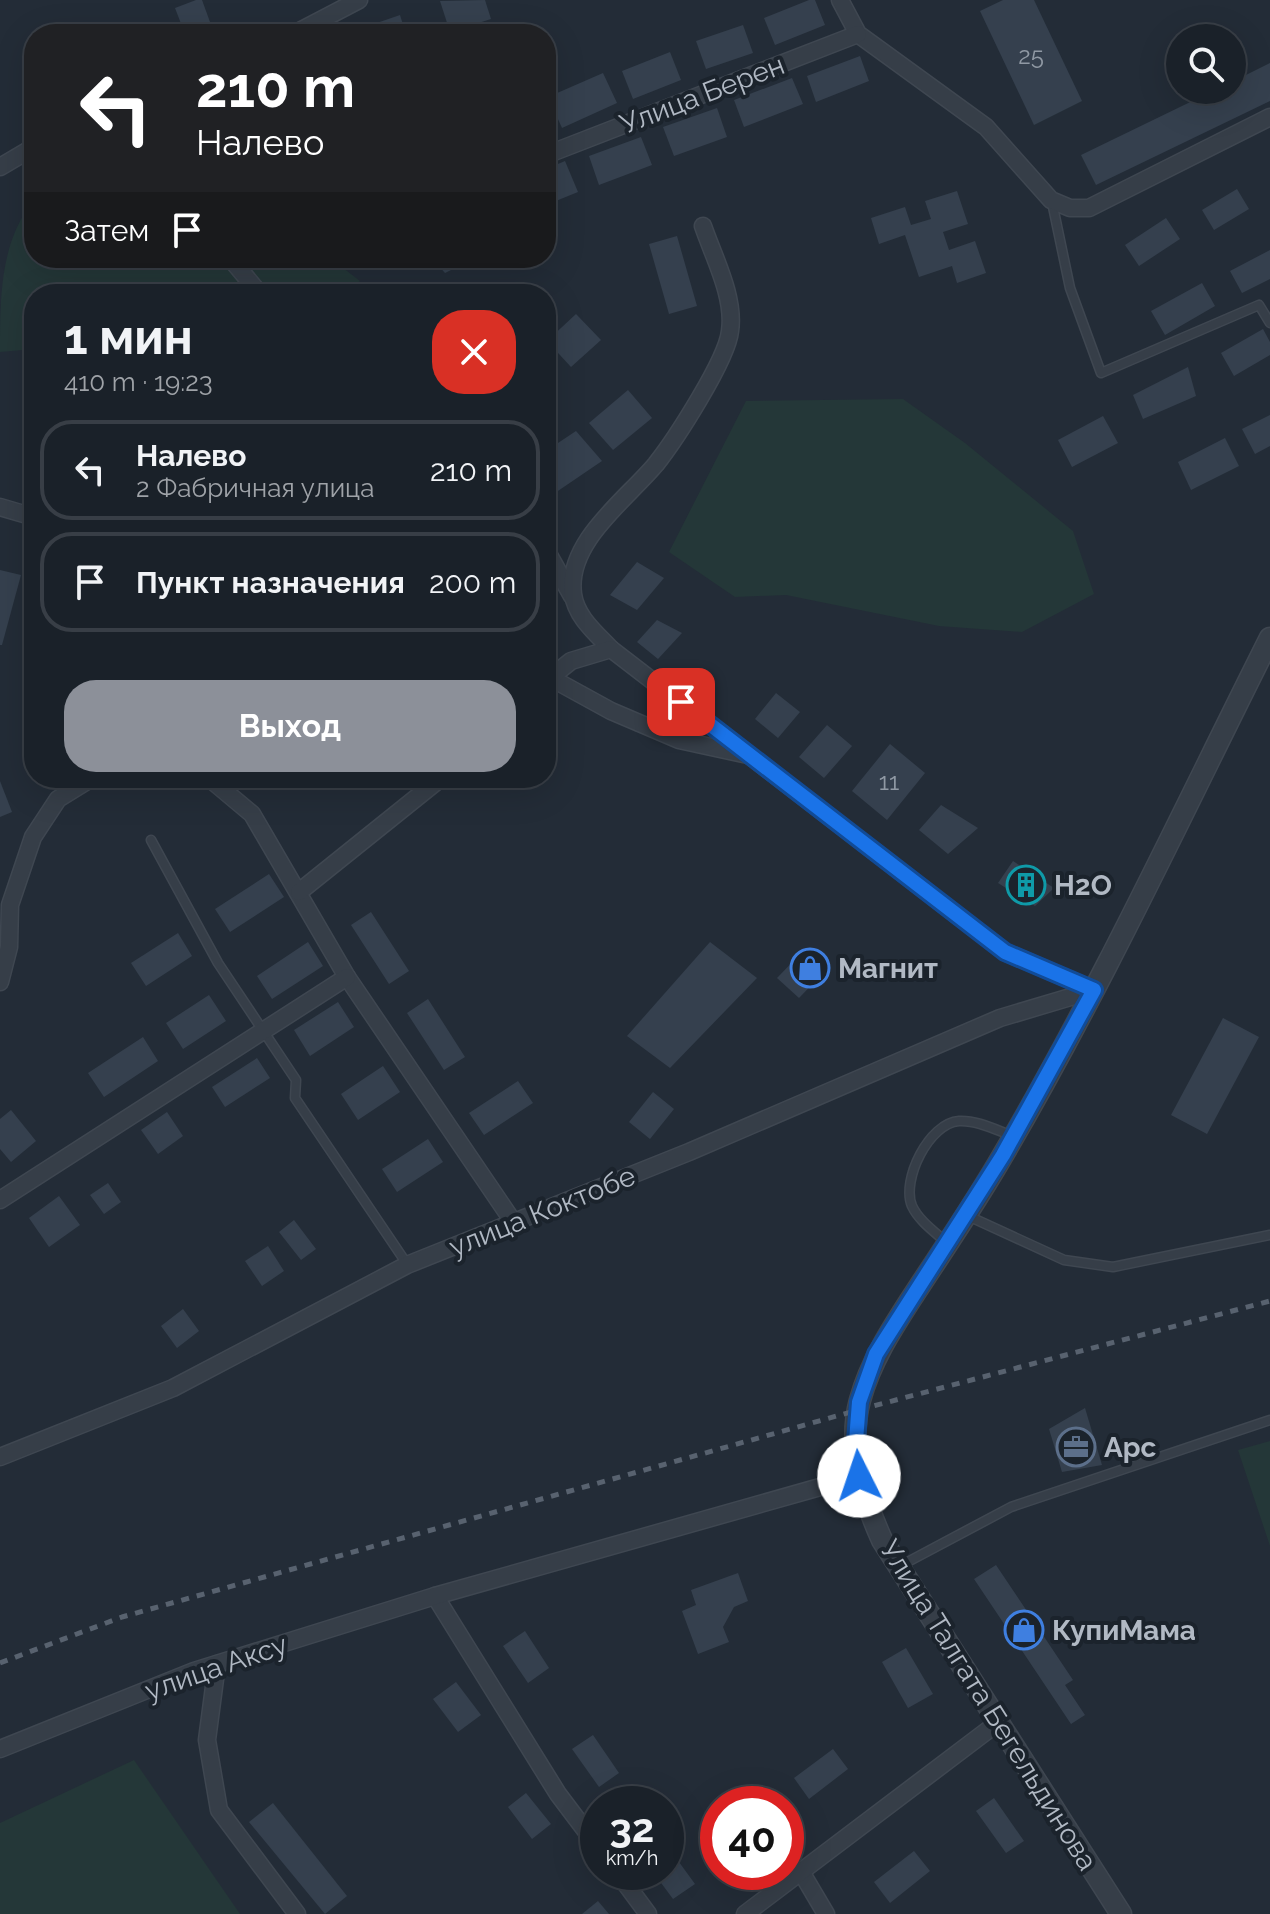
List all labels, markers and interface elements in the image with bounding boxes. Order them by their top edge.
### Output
map controls [1166,24,1246,104]
button: search [1166,24,1246,104]
house number: 25 [1018,41,1044,70]
street label: Улица Берен [615,48,789,141]
text: 210 m [196,54,355,120]
icon: left [64,56,168,160]
text: Налево [196,121,324,163]
icon: arrive [165,208,209,252]
text: Затем [64,213,149,248]
text: 1 мин [64,309,193,365]
button: close [432,310,516,394]
text: 410 m · 19:23 [64,367,213,397]
text: Налево [136,438,246,473]
icon: left [68,448,112,492]
text: 210 m [430,453,512,488]
text: 2 Фабричная улица [136,473,374,503]
icon: arrive [68,560,112,604]
text: Пункт назначения [136,565,405,600]
text: 200 m [429,565,516,600]
pin [647,668,715,736]
button: Выход [64,680,516,772]
icon: arrive [659,680,703,724]
house number: 11 [879,767,899,796]
building icon: H2O [1005,864,1047,906]
place label: H2O [1054,869,1112,902]
shop icon: Магнит [789,947,831,989]
place label: Магнит [838,952,938,985]
street label: улица Коктобе [444,1159,640,1264]
office icon: Арс [1055,1426,1097,1468]
place label: Арс [1104,1431,1157,1464]
position arrow [817,1434,901,1518]
street label: Улица Талгата Бегельдинова [873,1534,1104,1876]
shop icon: КупиМама [1003,1609,1045,1651]
place label: КупиМама [1052,1614,1196,1647]
street label: улица Аксу [141,1628,292,1707]
speed limit sign: 40 [700,1786,804,1890]
text: 32 [610,1804,654,1851]
text: km/h [606,1846,658,1870]

